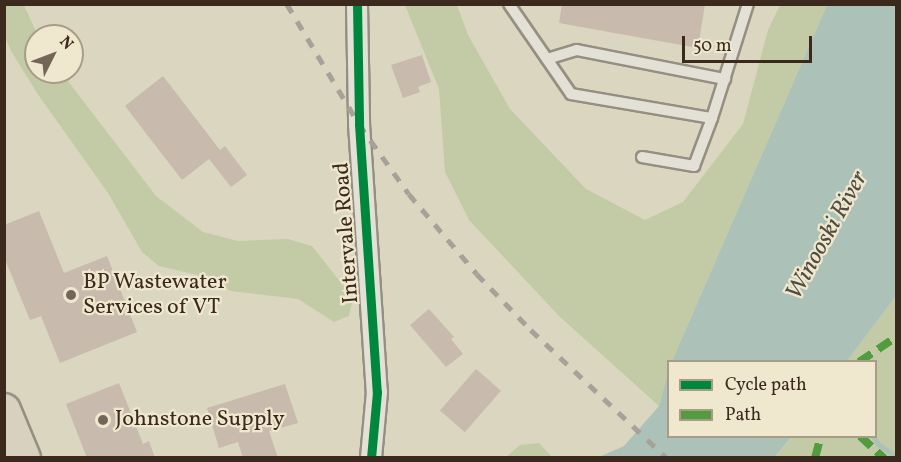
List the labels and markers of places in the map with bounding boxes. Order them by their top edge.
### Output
place label: BP Wastewater Services of VT [83,269,227,320]
marker: BP Wastewater Services of VT [64,288,78,302]
place label: Johnstone Supply [115,407,285,433]
marker: Johnstone Supply [96,413,110,427]

